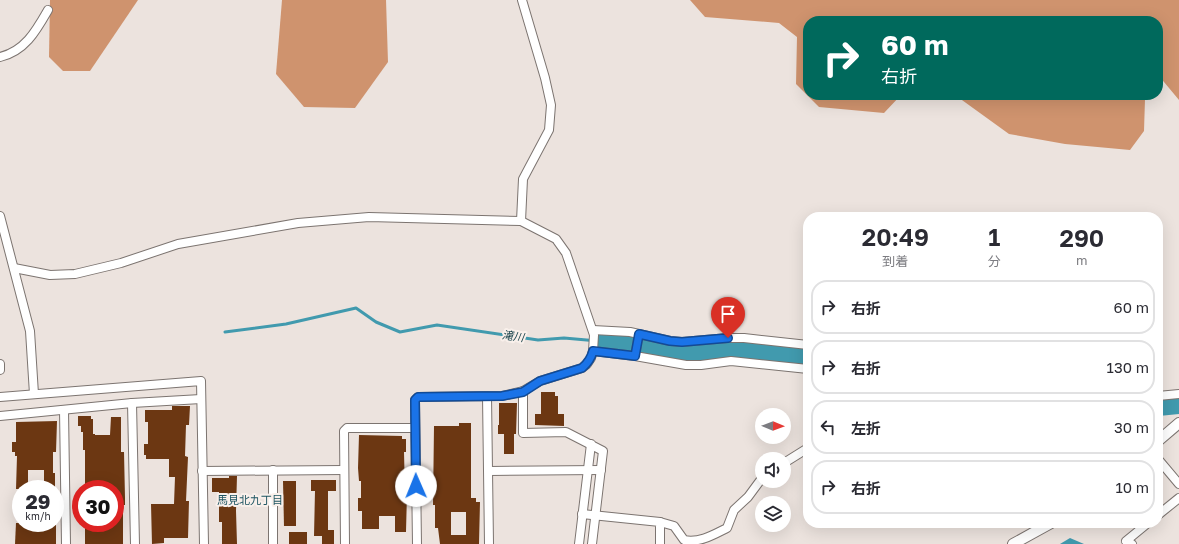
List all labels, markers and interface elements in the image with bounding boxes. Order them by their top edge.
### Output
text: 60 m [881,28,948,61]
icon: right [815,32,867,84]
text: 右折 [881,65,917,87]
text: 20:49 [862,222,929,251]
text: 1 [988,222,1000,251]
text: 290 [1060,223,1104,252]
text: m [1076,252,1088,268]
text: 到着 [882,253,908,269]
text: 分 [988,253,1001,269]
icon: right [817,296,839,318]
pin [711,297,745,338]
text: 60 m [1114,298,1149,316]
text: 右折 [851,299,881,317]
icon: arrive [717,303,739,325]
water label: 滝川 [501,328,526,344]
icon: right [817,356,839,378]
text: 130 m [1107,358,1149,376]
text: 右折 [851,359,881,377]
north arrow [755,408,791,444]
map controls [755,408,791,532]
icon: left [817,416,839,438]
text: 30 m [1114,418,1149,436]
text: 左折 [851,419,881,437]
button: sound [755,452,791,488]
position arrow [395,465,437,507]
icon: right [817,476,839,498]
text: 10 m [1115,478,1149,496]
text: 右折 [851,479,881,497]
speed limit sign: 30 [72,480,124,532]
text: 29 [26,489,50,513]
district label: 馬見北九丁目 [217,493,283,506]
button: layers [755,496,791,532]
text: km/h [25,510,51,522]

